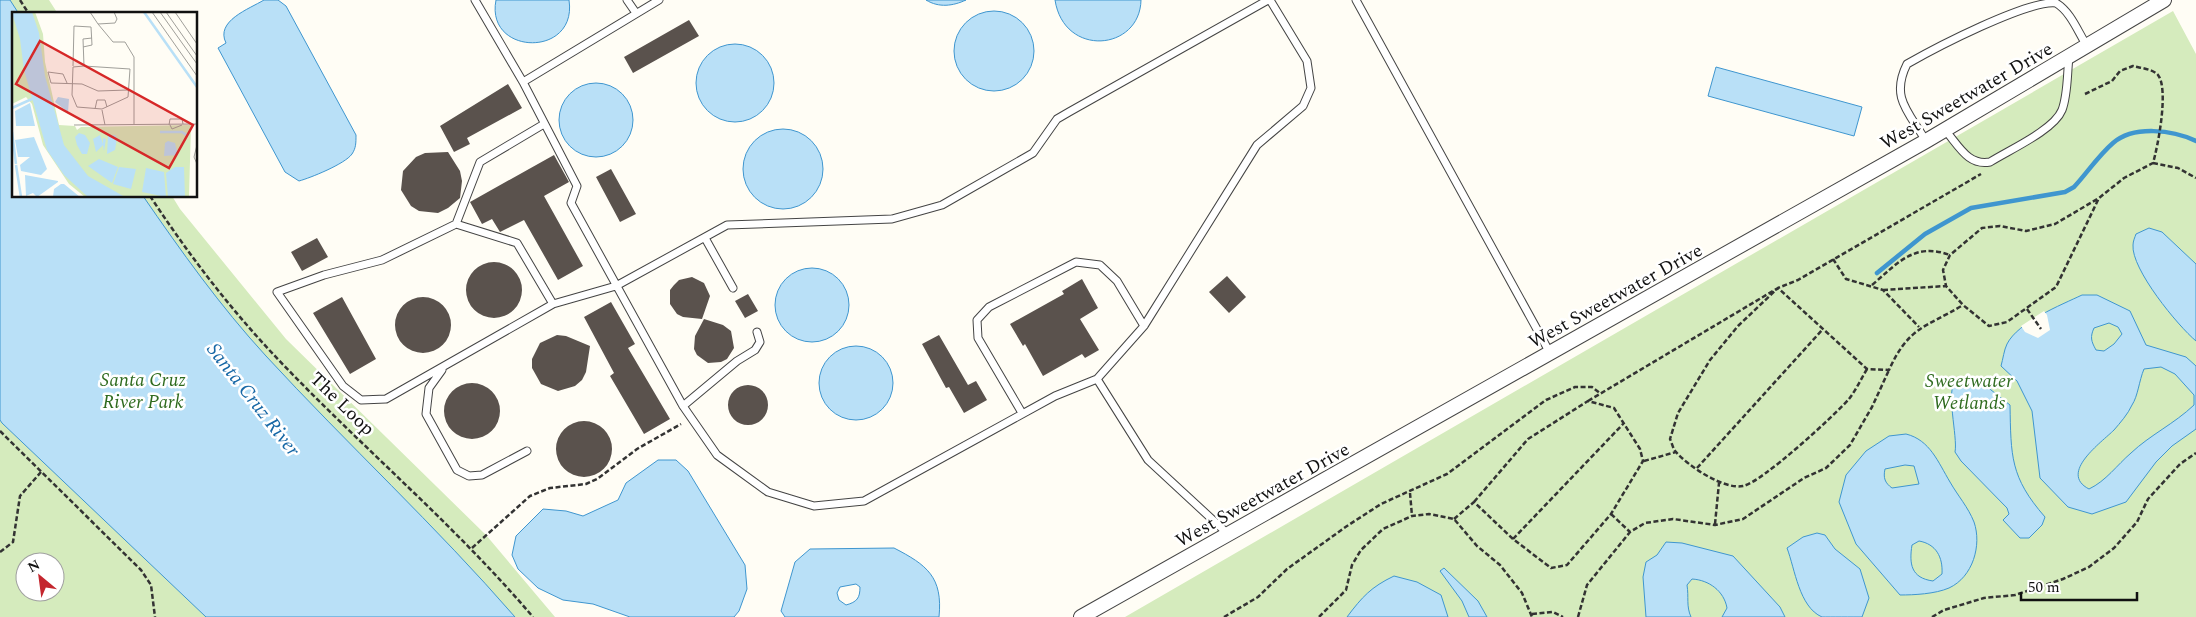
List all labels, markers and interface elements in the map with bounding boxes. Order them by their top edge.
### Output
inset map [12,12,198,198]
street label: West Sweetwater Drive [1875,35,2059,158]
street label: West Sweetwater Drive [1523,236,1708,356]
water label: Santa Cruz River [199,336,308,464]
street label: The Loop [303,365,381,443]
park label: Santa Cruz River Park [100,366,186,417]
park label: Sweetwater Wetlands [1925,367,2013,418]
street label: West Sweetwater Drive [1170,435,1355,555]
north arrow [15,552,65,602]
text: N [24,554,44,578]
scale bar [2021,570,2137,602]
text: 50 m [2028,576,2060,599]

